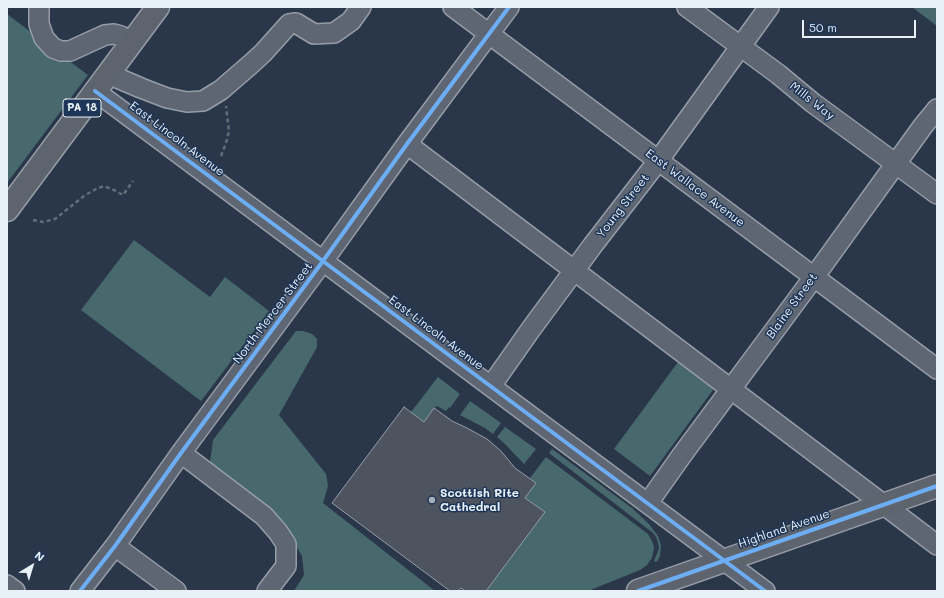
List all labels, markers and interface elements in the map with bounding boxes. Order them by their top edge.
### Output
scale bar [804,12,918,38]
text: 50 m [809,19,837,35]
street label: Mills Way [787,79,837,123]
road number: PA 18 [63,99,101,117]
street label: East Lincoln Avenue [127,99,227,179]
street label: East Wallace Avenue [642,146,748,230]
street label: Young Street [594,171,652,241]
street label: North Mercer Street [230,259,316,367]
street label: Blaine Street [763,270,821,342]
street label: East Lincoln Avenue [386,293,486,373]
place label: Scottish Rite Cathedral [440,486,519,514]
marker: Scottish Rite Cathedral [427,495,437,505]
street label: Highland Avenue [736,507,832,551]
north arrow [12,546,52,586]
text: N [32,548,48,565]

